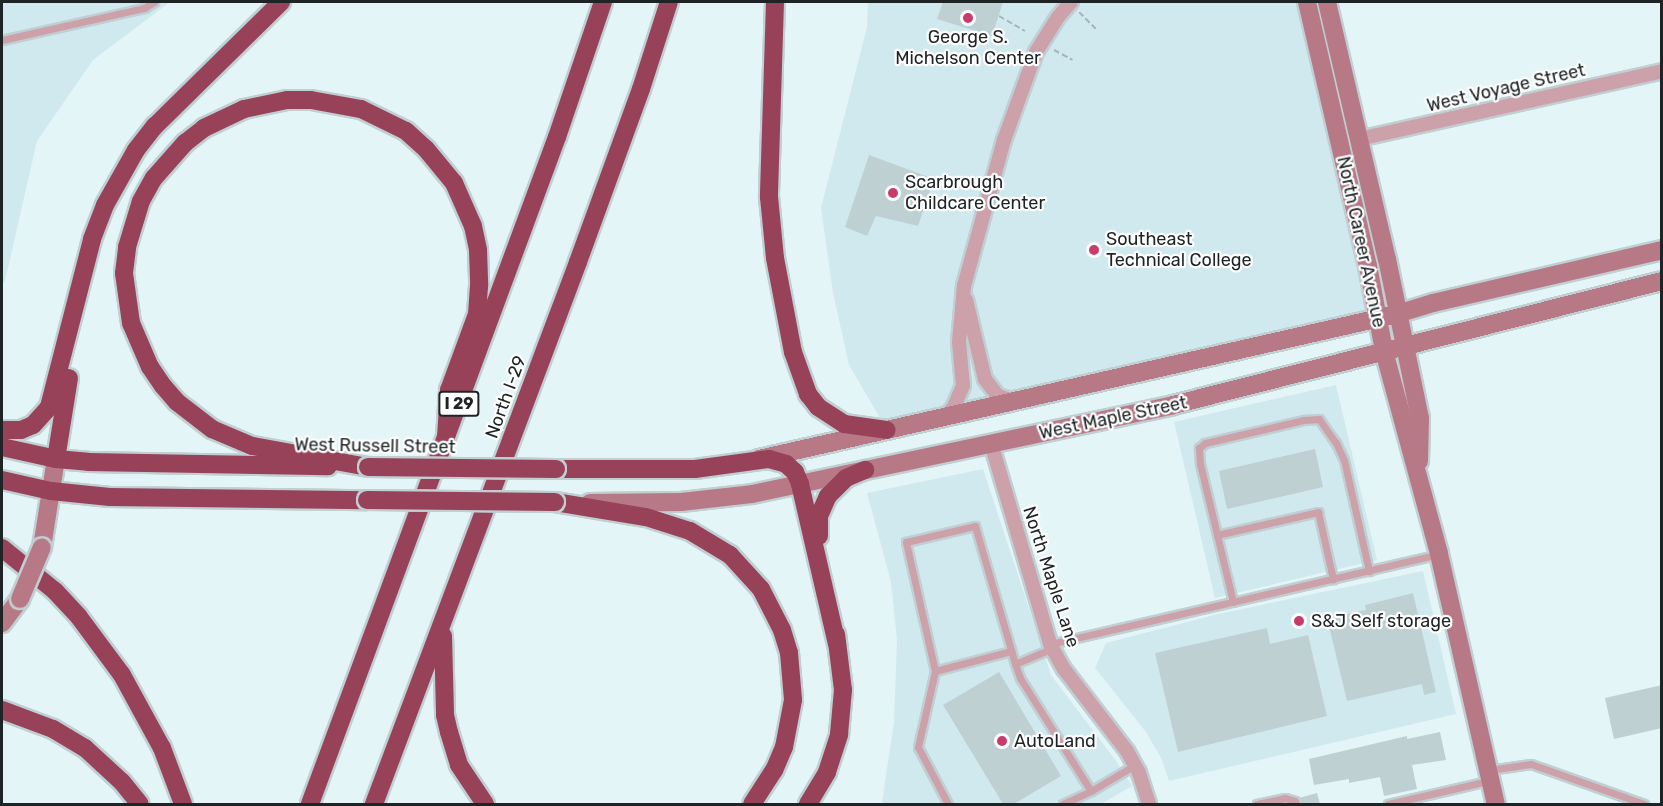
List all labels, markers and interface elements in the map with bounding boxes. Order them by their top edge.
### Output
marker: George S. Michelson Center [961,11,975,25]
place label: George S. Michelson Center [895,27,1041,70]
street label: West Voyage Street [1424,59,1588,117]
street label: North Career Avenue [1332,154,1390,330]
place label: Scarbrough Childcare Center [905,172,1045,214]
marker: Scarbrough Childcare Center [886,186,900,200]
place label: Southeast Technical College [1106,229,1252,272]
marker: Southeast Technical College [1087,243,1101,257]
street label: North I-29 [481,353,531,441]
road number: I 29 [438,391,480,417]
street label: West Maple Street [1037,392,1189,444]
street label: West Russell Street [294,434,456,458]
street label: North Maple Lane [1018,504,1084,650]
place label: S&J Self storage [1311,610,1451,632]
marker: S&J Self storage [1292,614,1306,628]
place label: AutoLand [1014,730,1096,752]
marker: AutoLand [995,734,1009,748]

